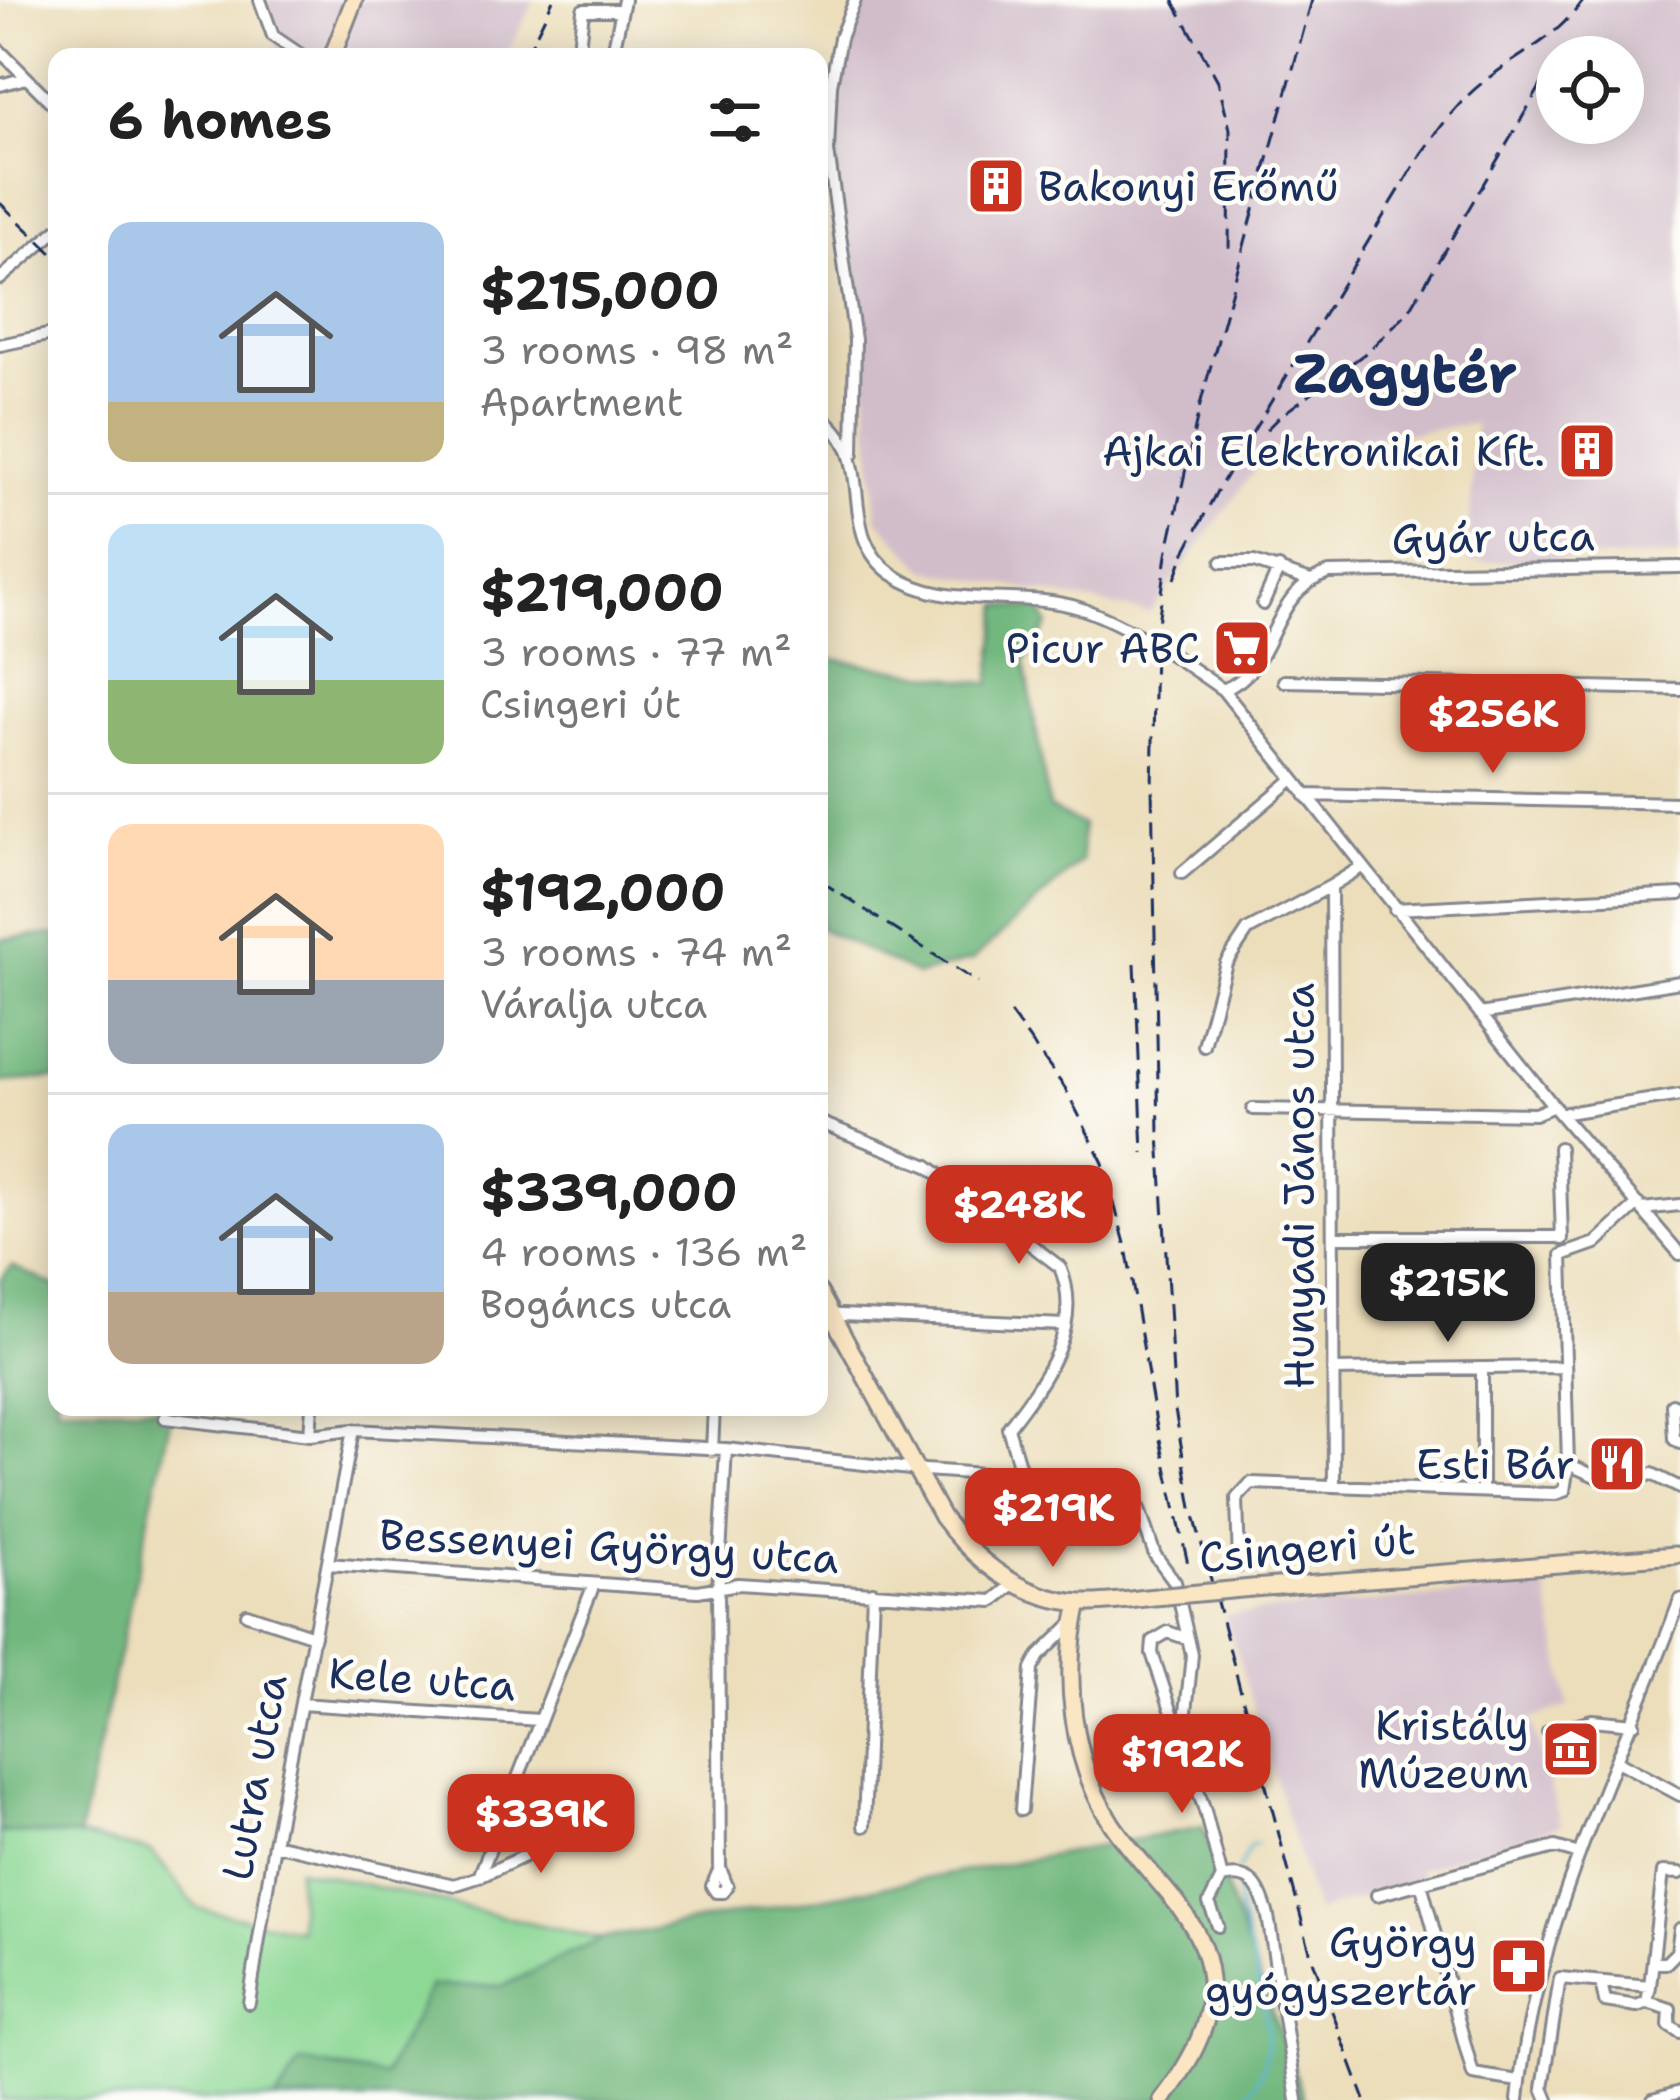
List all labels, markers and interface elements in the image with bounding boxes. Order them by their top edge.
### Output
map controls [1536,36,1644,144]
button: locate [1536,36,1644,144]
text: 6 homes [108,86,332,154]
icon: filters [702,87,768,153]
building icon: Bakonyi Erőmű [965,155,1027,217]
place label: Bakonyi Erőmű [1038,158,1339,214]
text: $215,000 [480,256,720,324]
icon: home [204,270,348,414]
text: 3 rooms · 98 m² [480,324,793,376]
district label: Zagytér [1293,337,1517,409]
text: Apartment [480,376,683,428]
building icon: Ajkai Elektronikai Kft. [1556,420,1618,482]
place label: Ajkai Elektronikai Kft. [1102,423,1545,479]
street label: Gyár utca [1391,507,1595,567]
text: $219,000 [480,558,724,626]
icon: home [204,572,348,716]
supermarket icon: Picur ABC [1211,617,1273,679]
place label: Picur ABC [1005,620,1200,676]
text: 3 rooms · 77 m² [480,626,792,678]
pin: $256K [1409,674,1577,776]
text: Csingeri út [480,678,681,730]
text: $256K [1427,687,1559,739]
text: $192,000 [480,858,725,926]
icon: home [204,872,348,1016]
text: 3 rooms · 74 m² [480,926,792,978]
text: Váralja utca [480,978,707,1030]
street label: Hunyadi János utca [1271,983,1327,1389]
text: $339,000 [480,1158,738,1226]
pin: $248K [935,1165,1103,1267]
icon: home [204,1172,348,1316]
text: $248K [953,1178,1085,1230]
text: 4 rooms · 136 m² [480,1226,807,1278]
pin: $215K [1364,1243,1532,1345]
text: $215K [1388,1256,1508,1308]
text: Bogáncs utca [480,1278,731,1330]
restaurant icon: Esti Bár [1586,1433,1648,1495]
place label: Esti Bár [1416,1436,1575,1492]
pin: $219K [969,1468,1137,1570]
text: $219K [992,1481,1114,1533]
street label: Bessenyei György utca [378,1506,840,1586]
street label: Csingeri út [1197,1511,1417,1585]
street label: Kele utca [327,1645,517,1713]
street label: Lutra utca [208,1670,300,1884]
place label: Kristály Múzeum [1358,1697,1529,1801]
pin: $192K [1098,1714,1266,1816]
museum icon: Kristály Múzeum [1540,1718,1602,1780]
text: $192K [1120,1727,1244,1779]
pin: $339K [457,1774,625,1876]
text: $339K [474,1787,608,1839]
place label: György gyógyszertár [1205,1914,1477,2018]
pharmacy icon: György gyógyszertár [1488,1935,1550,1997]

